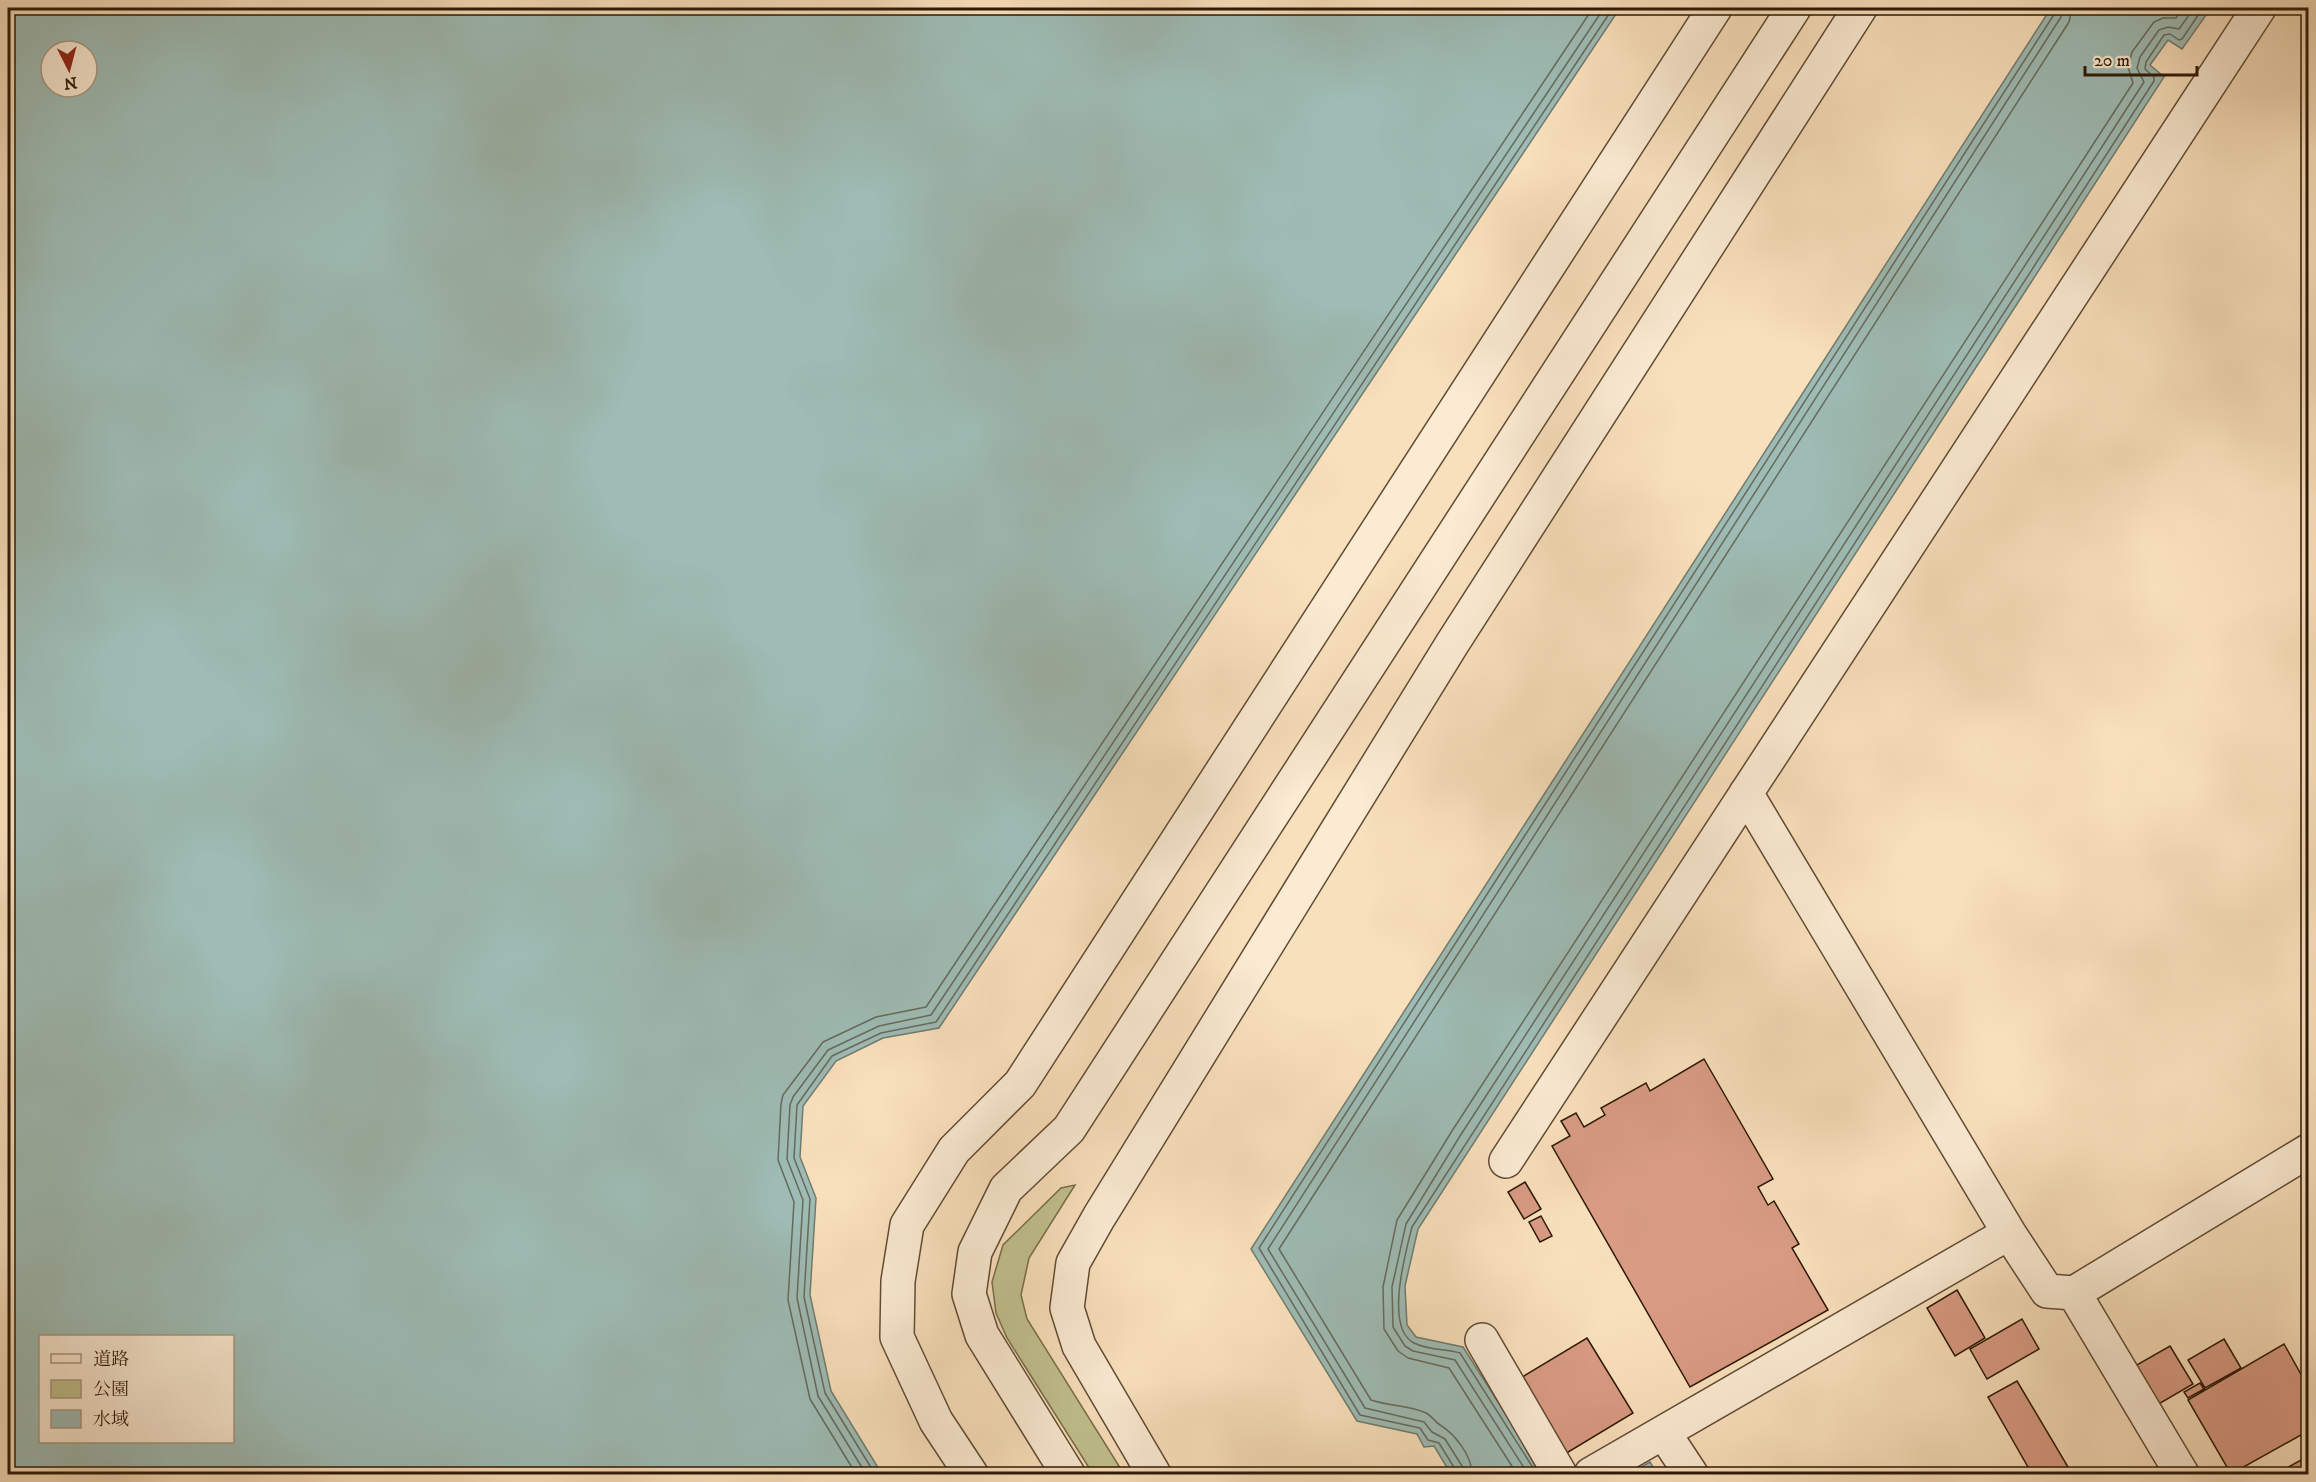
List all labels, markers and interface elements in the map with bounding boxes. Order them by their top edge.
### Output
north arrow [39,39,99,99]
scale bar [2085,39,2198,77]
text: 20 m [2094,50,2130,72]
text: N [63,72,78,94]
legend [39,1335,234,1443]
text: 道路 [93,1349,129,1371]
text: 公園 [93,1379,129,1401]
text: 水域 [93,1409,129,1431]

